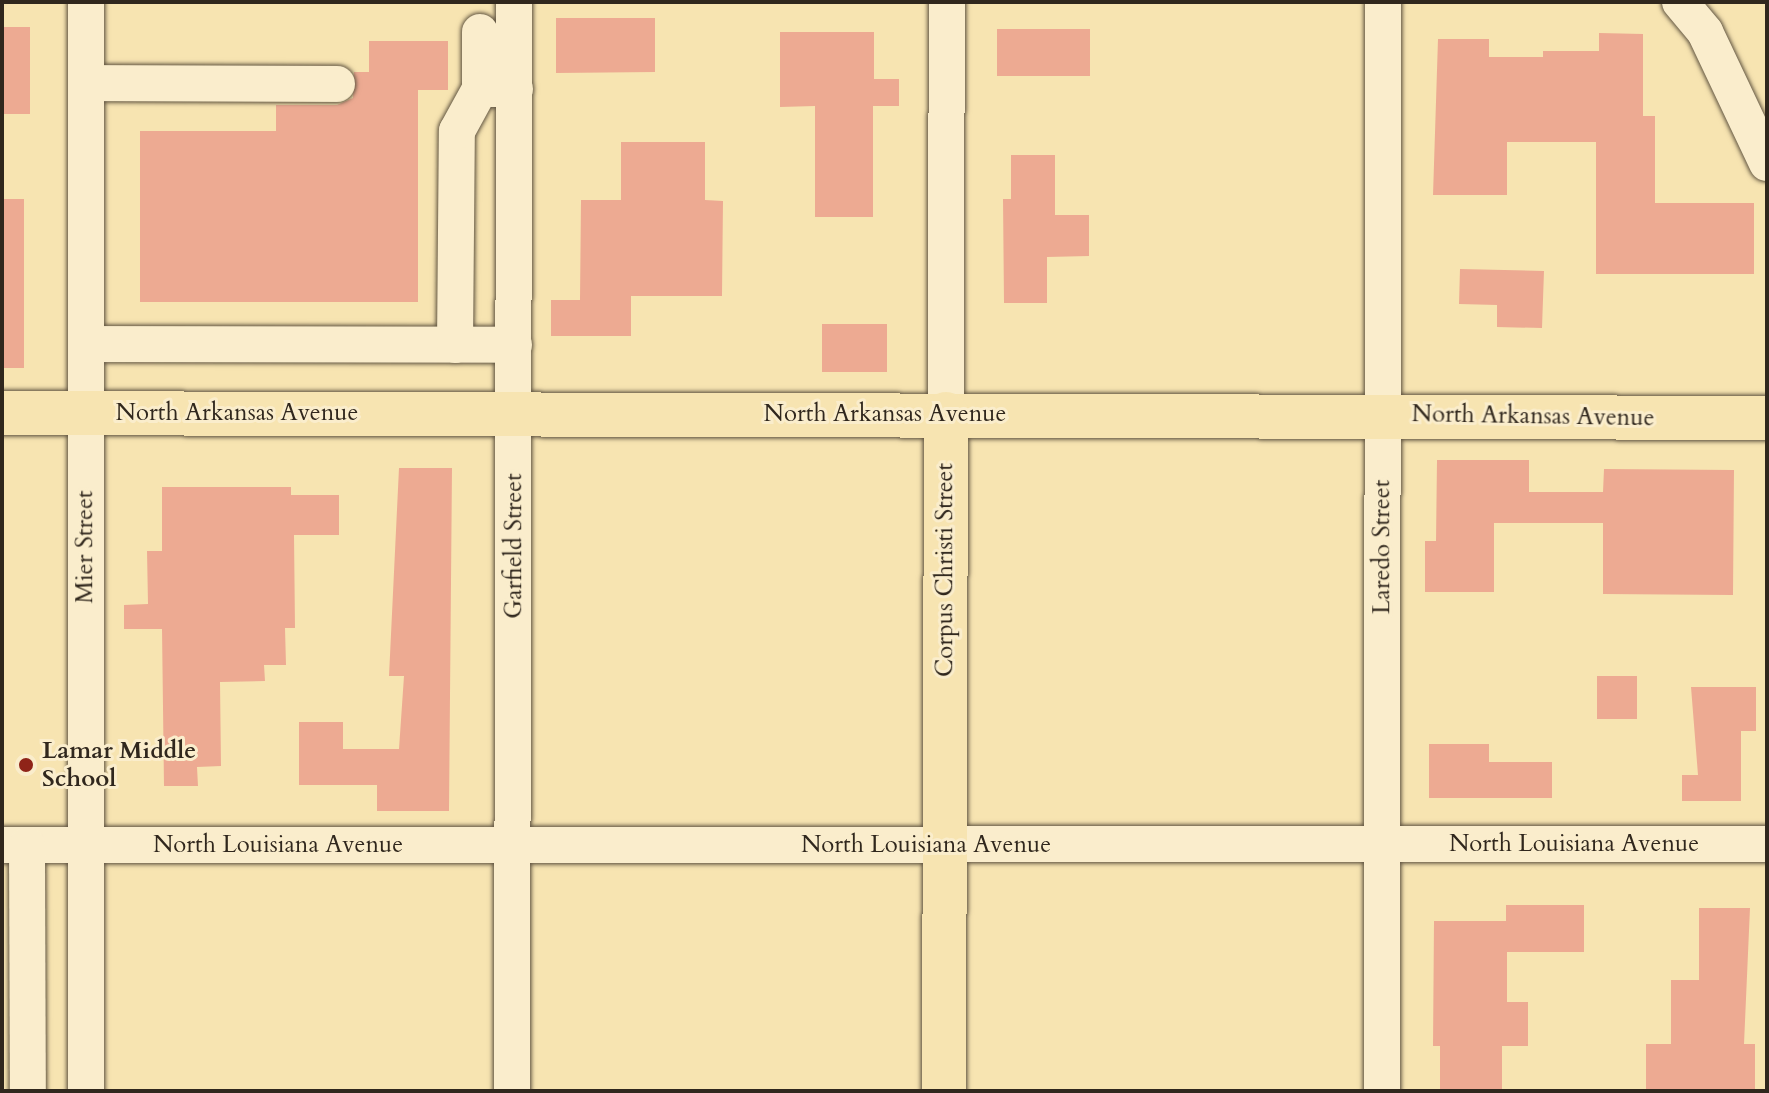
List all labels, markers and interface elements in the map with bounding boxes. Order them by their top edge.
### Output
street label: North Arkansas Avenue [116,399,358,427]
street label: North Arkansas Avenue [1411,399,1655,433]
street label: North Arkansas Avenue [764,400,1006,428]
street label: Corpus Christi Street [931,463,959,677]
street label: Garfield Street [500,473,528,619]
street label: Laredo Street [1368,480,1396,614]
street label: Mier Street [71,490,99,604]
place label: Lamar Middle School [42,737,196,793]
marker: Lamar Middle School [17,756,35,774]
street label: North Louisiana Avenue [1449,830,1699,858]
street label: North Louisiana Avenue [153,831,403,859]
street label: North Louisiana Avenue [801,831,1051,859]

